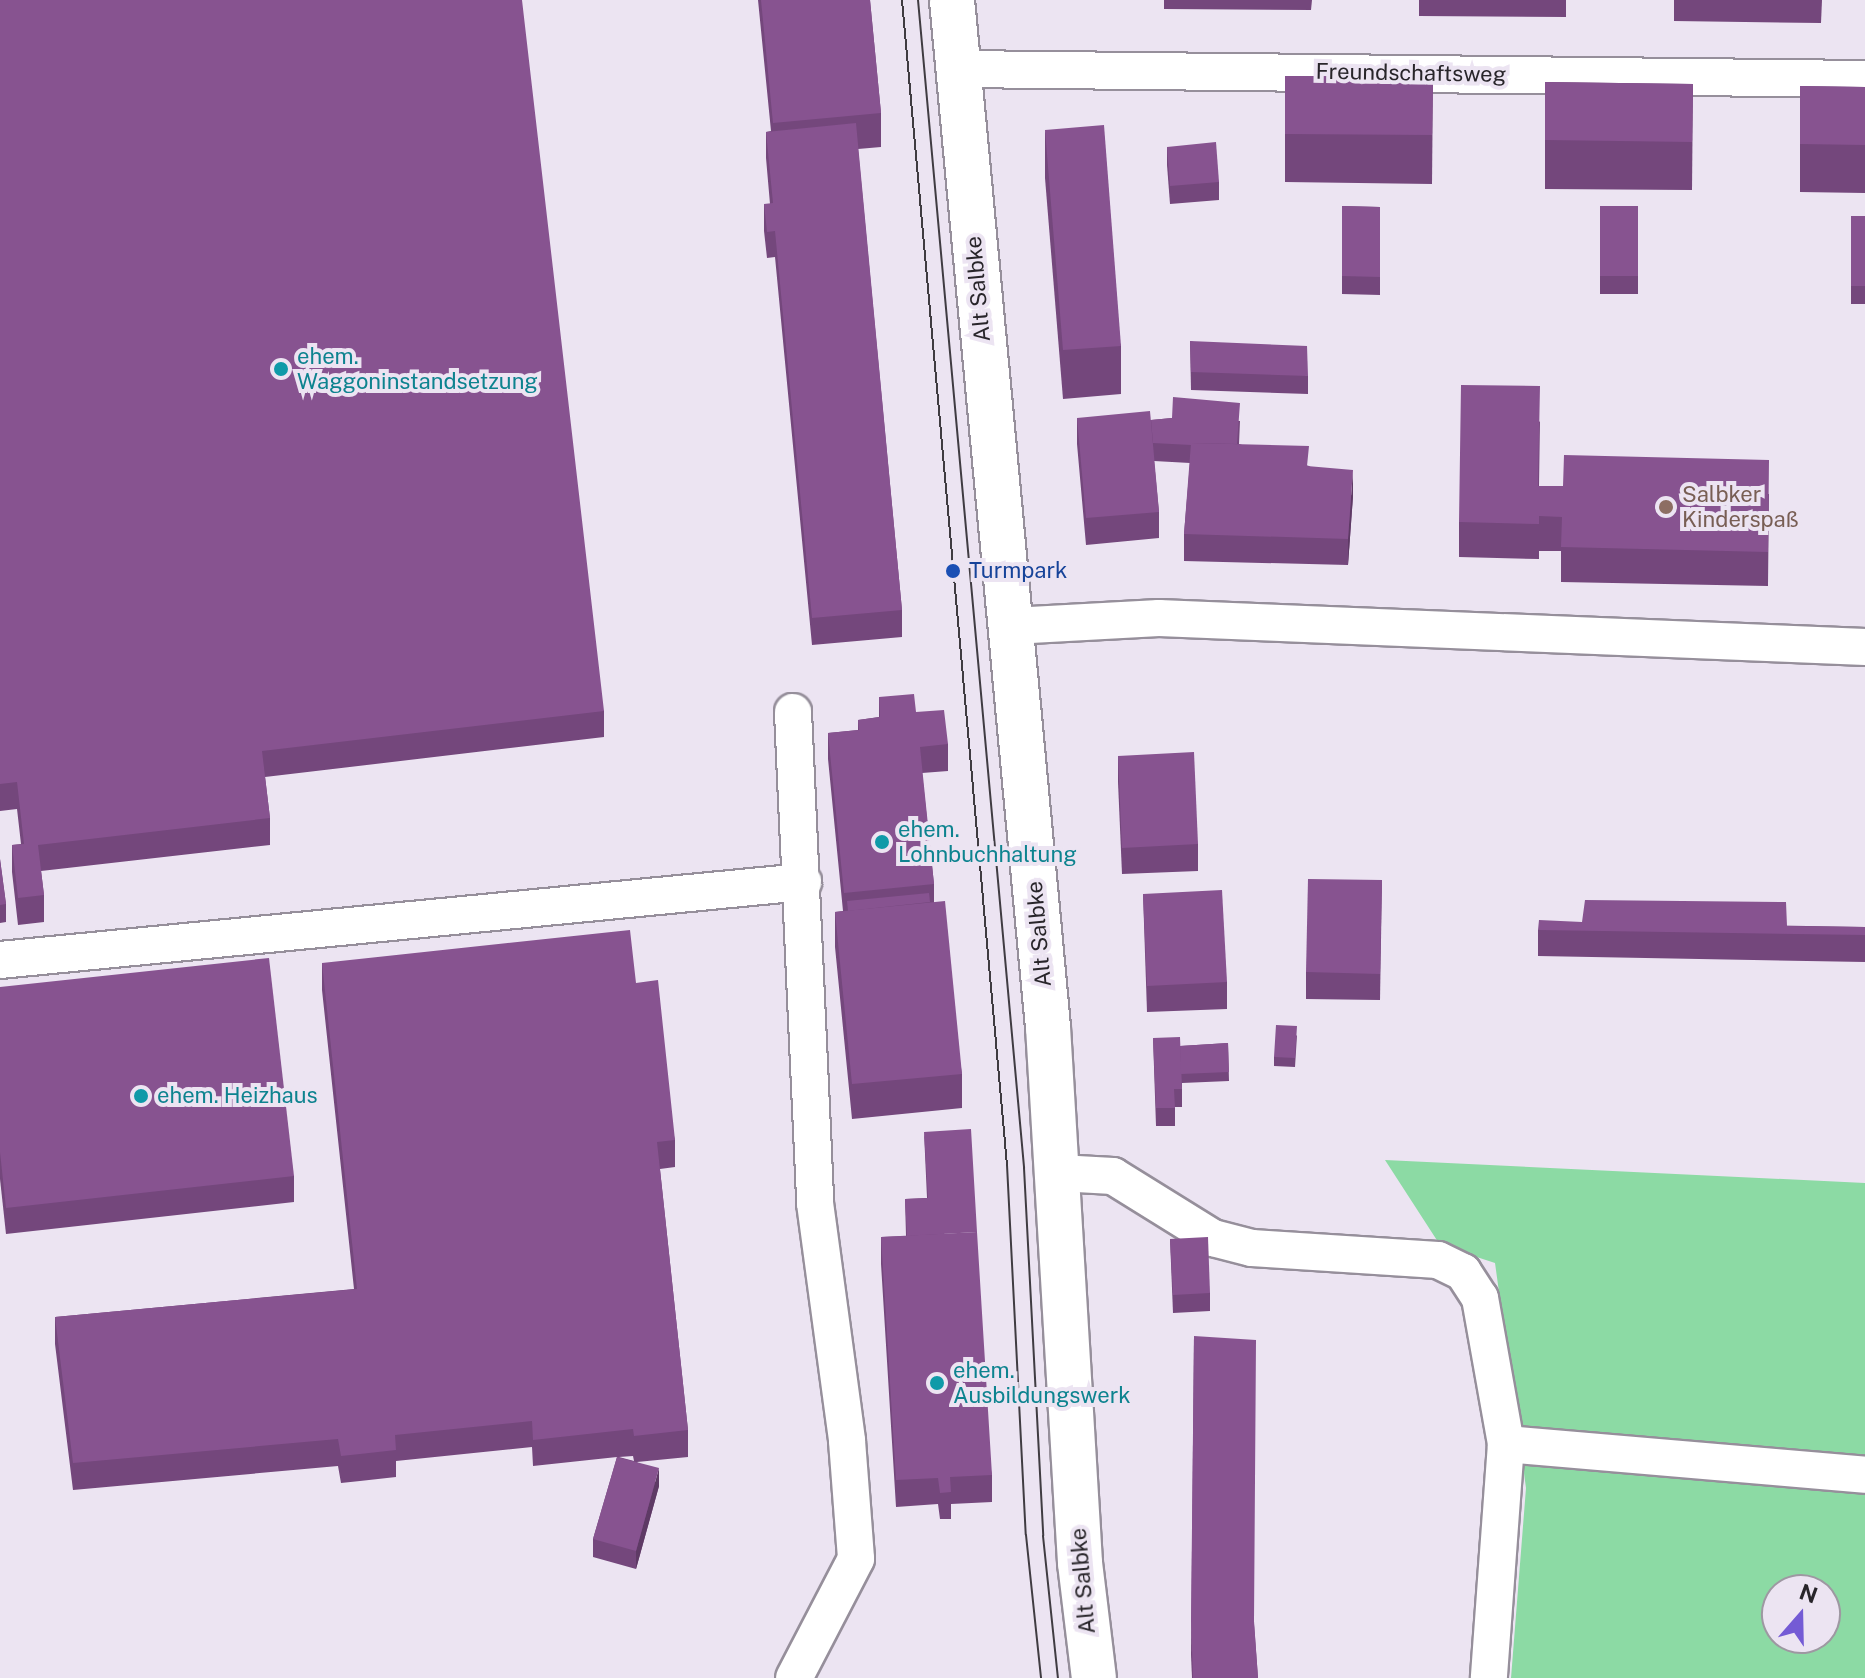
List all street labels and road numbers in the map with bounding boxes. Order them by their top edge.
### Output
street label: Freundschaftsweg [1315,58,1507,88]
street label: Alt Salbke [960,235,996,343]
street label: Alt Salbke [1021,880,1057,988]
street label: Alt Salbke [1065,1527,1101,1635]

